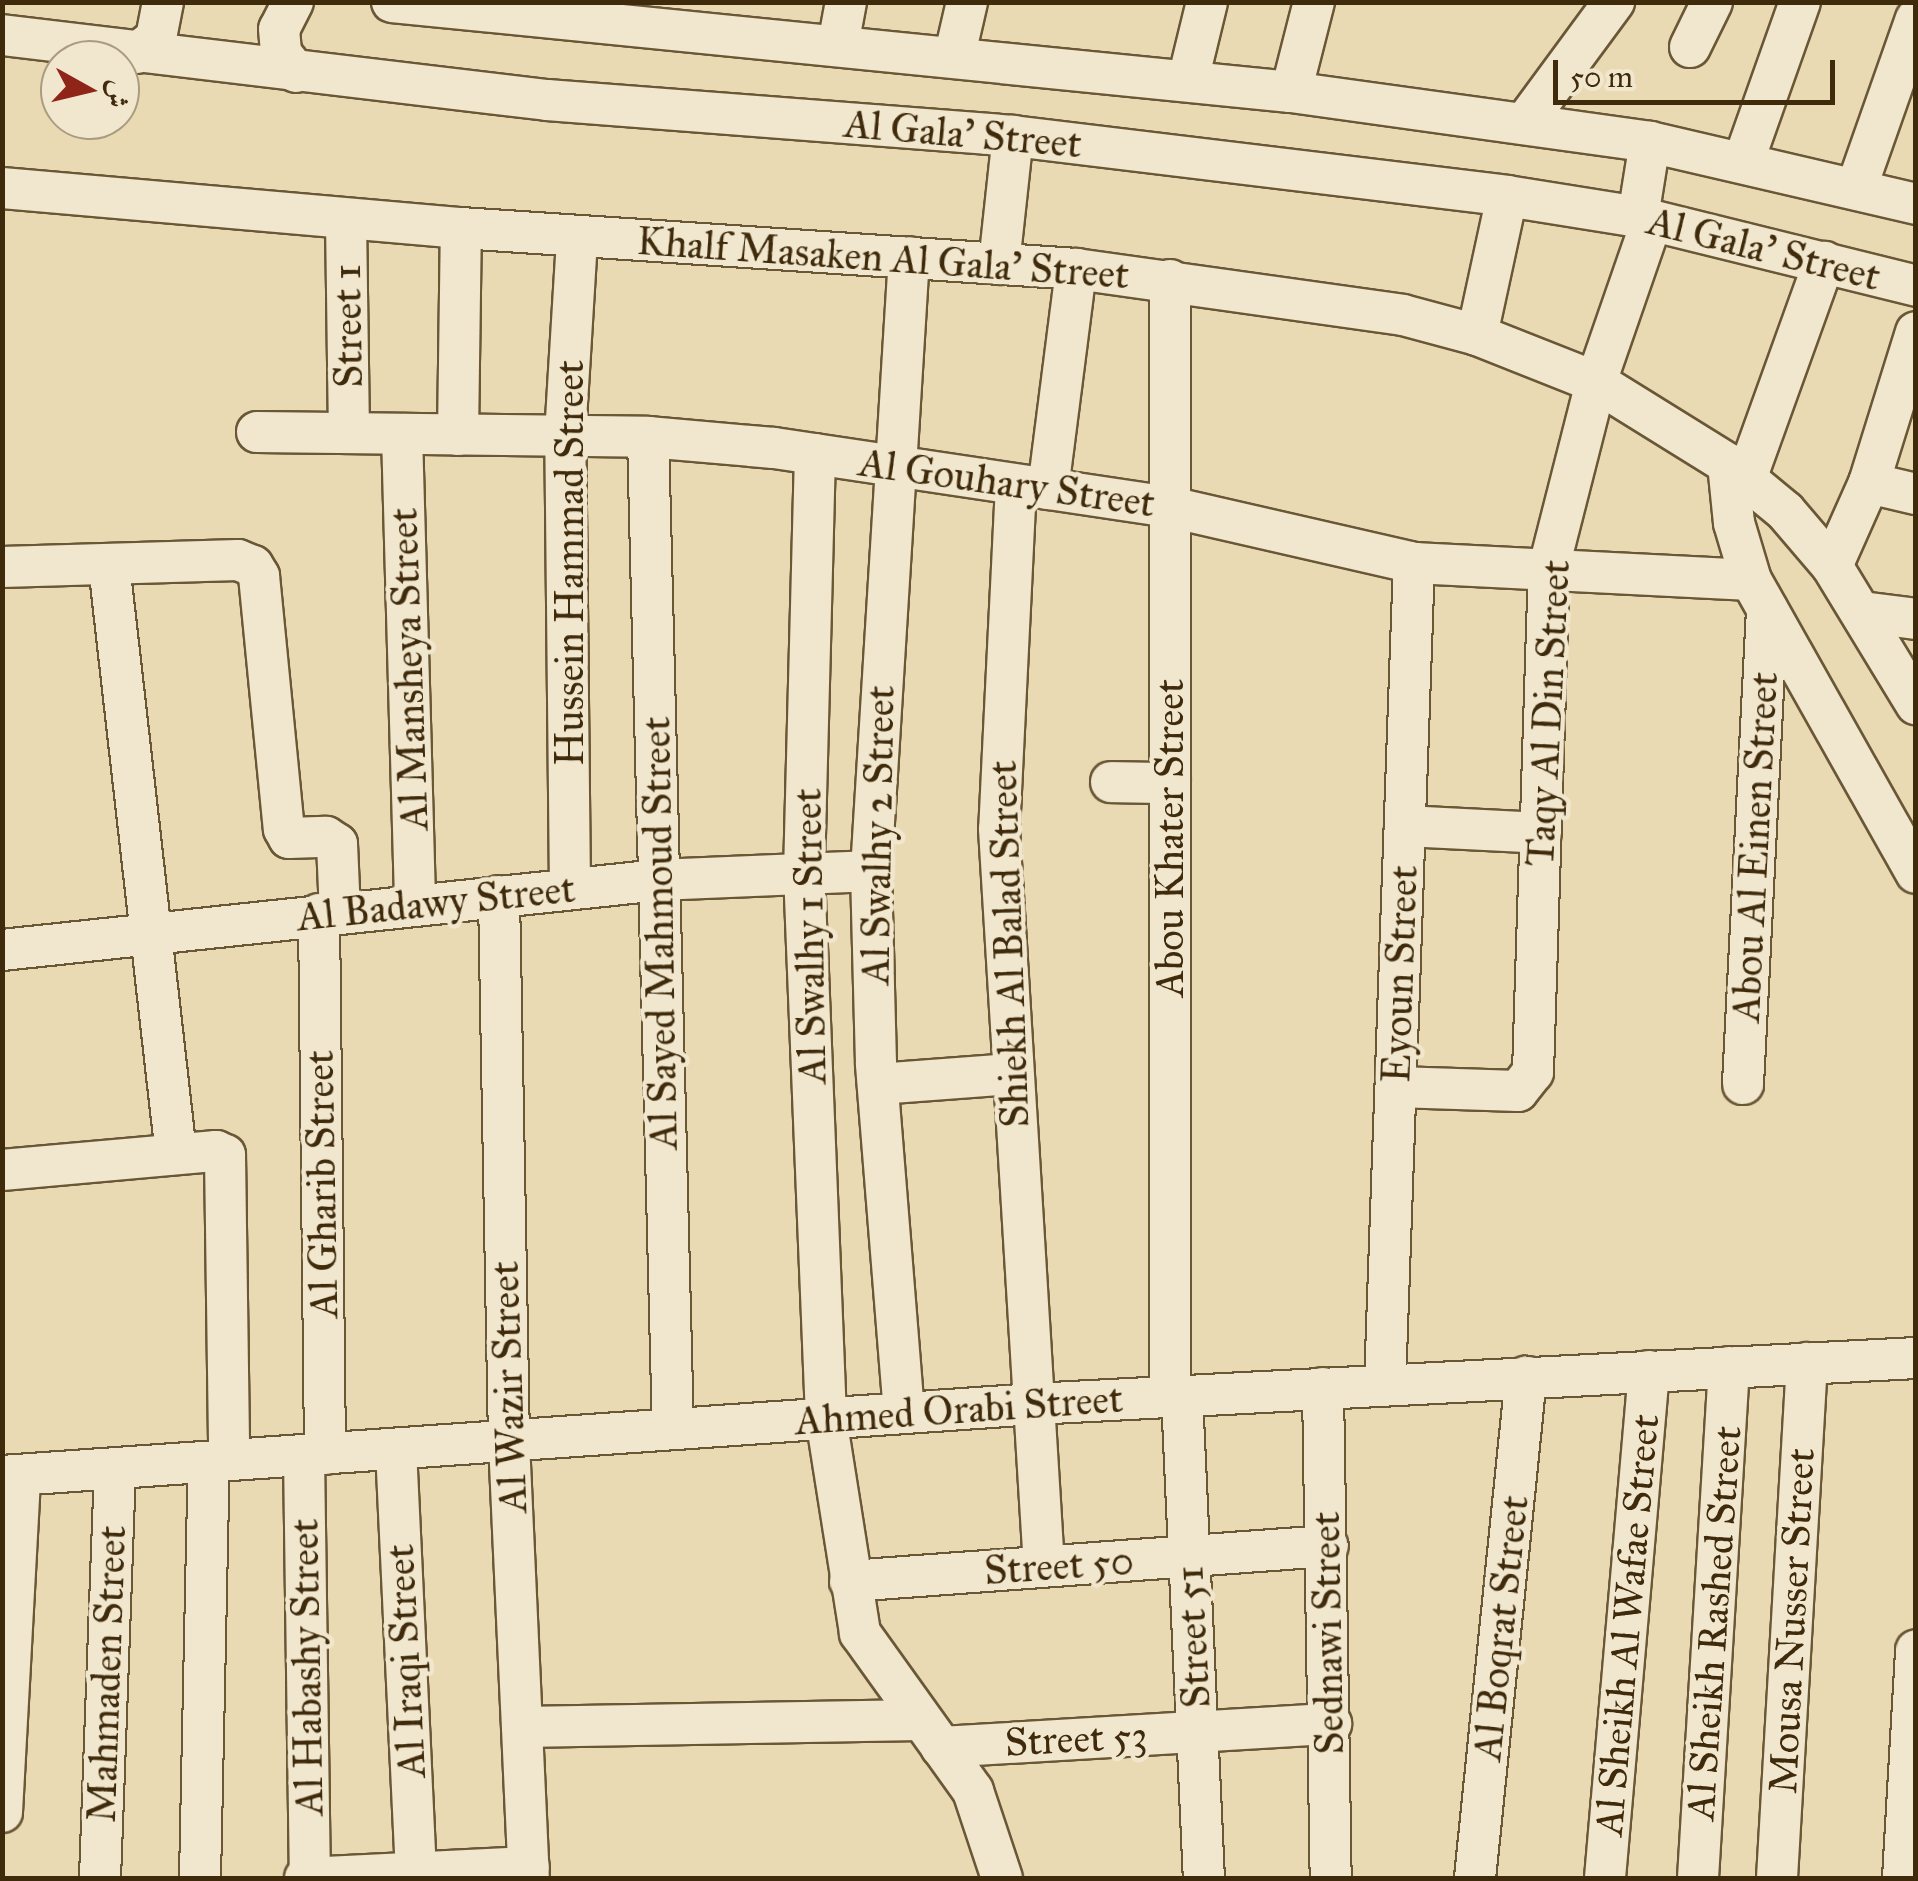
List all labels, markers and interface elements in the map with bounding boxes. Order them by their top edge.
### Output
north arrow [40,40,140,140]
scale bar [1558,40,1840,102]
text: 50 m [1570,59,1633,95]
text: ش [99,78,137,110]
street label: Al Gala' Street [842,100,1084,168]
street label: Al Gala' Street [1643,197,1885,301]
street label: Khalf Masaken Al Gala' Street [635,217,1131,299]
street label: Street 1 [323,264,373,388]
street label: Hussein Hammad Street [546,360,594,766]
street label: Al Gouhary Street [856,438,1158,528]
street label: Al Mansheya Street [379,507,439,831]
street label: Taqy Al Din Street [1516,559,1580,867]
street label: Abou Al Einen Street [1722,671,1788,1023]
street label: Abou Khater Street [1146,679,1194,997]
street label: Al Swalhy 2 Street [851,685,905,985]
street label: Al Sayed Mahmoud Street [632,716,688,1150]
street label: Shiekh Al Balad Street [979,760,1039,1128]
street label: Al Swalhy 1 Street [783,788,837,1084]
street label: Eyoun Street [1372,864,1428,1084]
street label: Al Badawy Street [295,865,577,941]
street label: Al Gharib Street [296,1050,348,1318]
street label: Al Wazir Street [481,1260,537,1514]
street label: Ahmed Orabi Street [793,1375,1125,1445]
street label: Al Sheikh Al Wafae Street [1585,1412,1669,1838]
street label: Al Sheikh Rashed Street [1676,1424,1752,1822]
street label: Mousa Nusser Street [1759,1447,1825,1795]
street label: Al Boqrat Street [1463,1493,1539,1763]
street label: Sednawi Street [1302,1511,1354,1755]
street label: Al Habashy Street [280,1518,334,1816]
street label: Mahmaden Street [78,1525,136,1823]
street label: Street 50 [983,1537,1135,1595]
street label: Al Iraqi Street [376,1543,436,1779]
street label: Street 51 [1165,1565,1221,1709]
street label: Street 53 [1004,1711,1148,1767]

